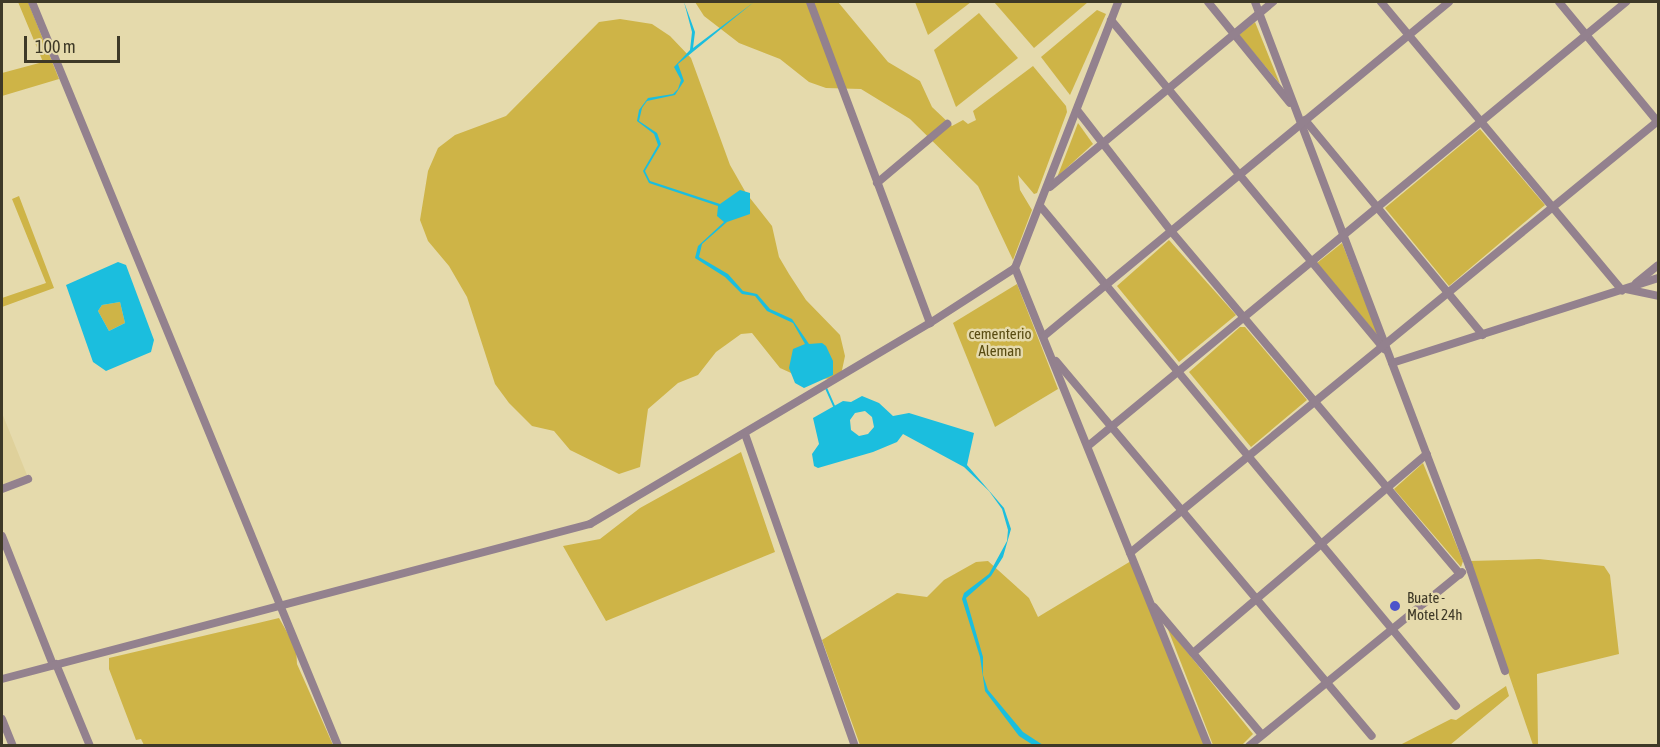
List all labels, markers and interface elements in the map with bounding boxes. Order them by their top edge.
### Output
scale bar [27,24,123,62]
text: 100 m [35,36,76,57]
park label: cementerio Aleman [968,324,1032,359]
place label: Buate - Motel 24h [1407,588,1462,623]
marker: Buate - Motel 24h [1388,599,1402,613]

